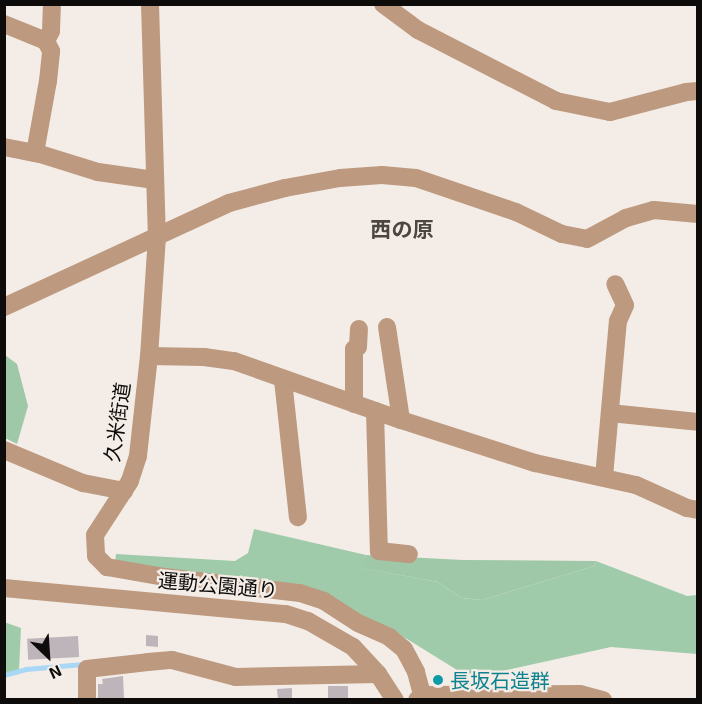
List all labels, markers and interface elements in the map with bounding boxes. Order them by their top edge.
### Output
district label: 西の原 [371,216,433,242]
street label: 久米街道 [100,381,134,463]
street label: 運動公園通り [157,568,279,602]
north arrow [18,626,78,686]
text: N [47,662,65,684]
place label: 長坂石造群 [450,668,550,692]
marker: 長坂石造群 [431,673,445,687]

